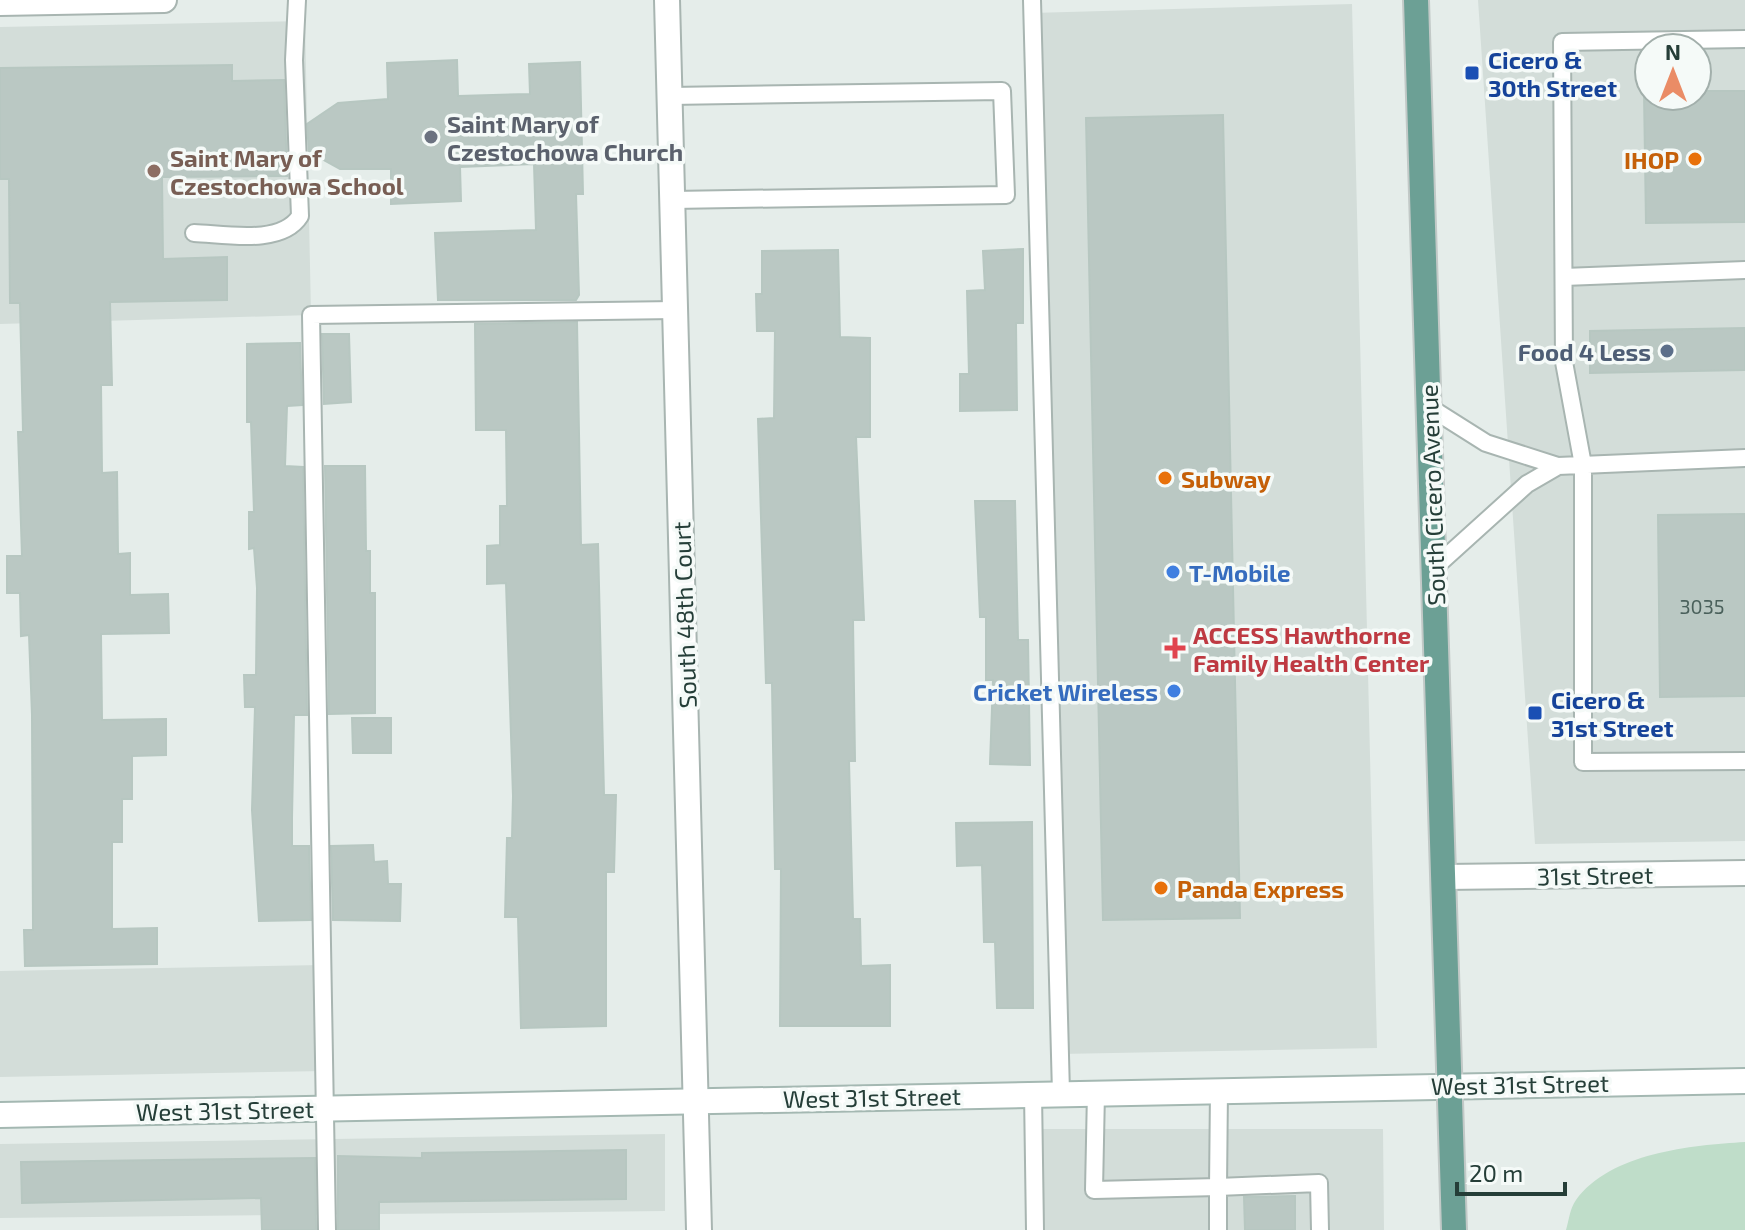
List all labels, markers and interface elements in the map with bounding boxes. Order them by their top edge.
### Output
north arrow [1633,32,1713,112]
text: N [1665,38,1681,64]
place label: Cicero & 30th Street [1488,45,1617,102]
marker: Cicero & 30th Street [1463,64,1481,82]
place label: Saint Mary of Czestochowa Church [447,109,683,166]
marker: Saint Mary of Czestochowa Church [422,128,440,146]
place label: Saint Mary of Czestochowa School [170,143,404,200]
place label: IHOP [1624,145,1679,174]
marker: IHOP [1686,150,1704,168]
marker: Saint Mary of Czestochowa School [145,162,163,180]
place label: Food 4 Less [1518,337,1651,366]
marker: Food 4 Less [1658,342,1676,360]
street label: South Cicero Avenue [1414,384,1450,606]
place label: Subway [1181,464,1271,493]
marker: Subway [1156,469,1174,487]
street label: South 48th Court [666,521,702,709]
place label: T-Mobile [1189,558,1291,587]
marker: T-Mobile [1164,563,1182,581]
house number: 3035 [1679,594,1725,618]
place label: ACCESS Hawthorne Family Health Center [1193,620,1430,677]
marker: ACCESS Hawthorne Family Health Center [1164,637,1186,659]
place label: Cricket Wireless [973,677,1158,706]
marker: Cricket Wireless [1165,682,1183,700]
place label: Cicero & 31st Street [1551,685,1674,742]
marker: Cicero & 31st Street [1526,704,1544,722]
street label: 31st Street [1537,859,1653,891]
place label: Panda Express [1177,874,1344,903]
marker: Panda Express [1152,879,1170,897]
street label: West 31st Street [1431,1068,1609,1100]
street label: West 31st Street [783,1081,961,1113]
street label: West 31st Street [136,1094,314,1126]
scale bar [1457,1146,1565,1196]
text: 20 m [1469,1158,1523,1187]

